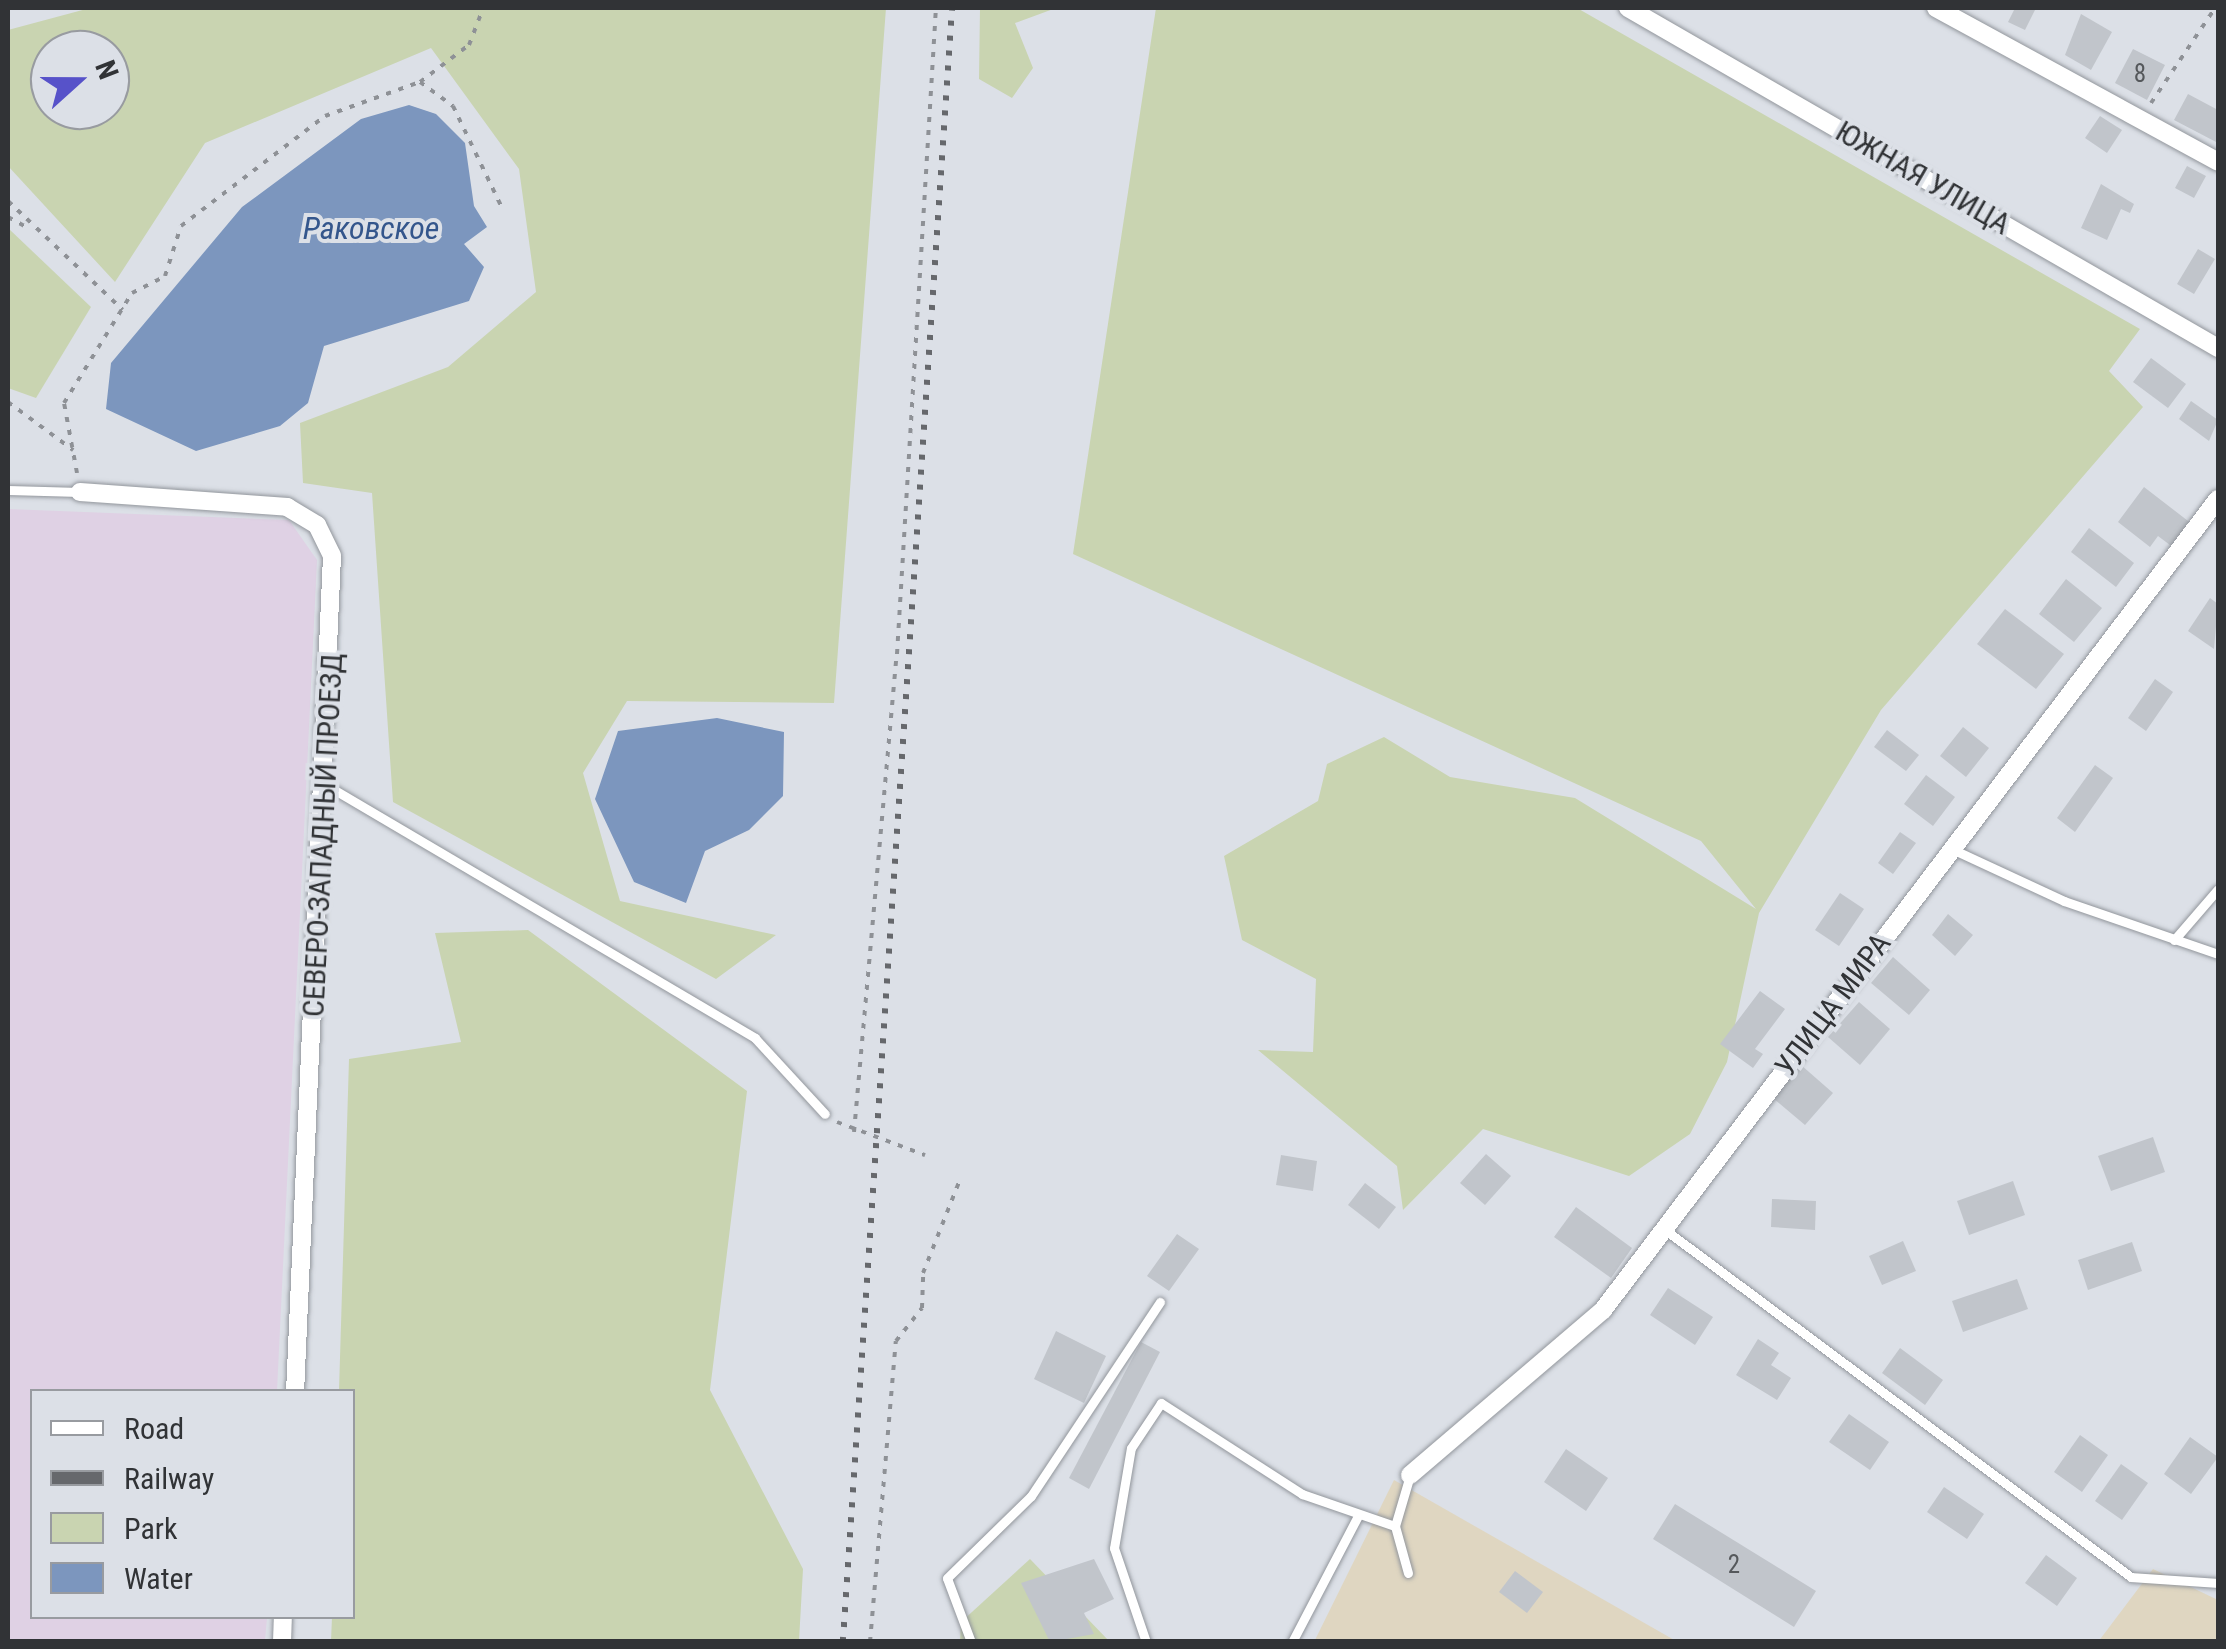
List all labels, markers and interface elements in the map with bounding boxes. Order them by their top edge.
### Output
north arrow [30,30,130,130]
text: N [88,56,125,84]
house number: 8 [2134,59,2146,89]
street label: ЮЖНАЯ УЛИЦА [1829,113,2017,243]
water label: Раковское [303,209,439,247]
street label: СЕВЕРО-ЗАПАДНЫЙ ПРОЕЗД [295,652,351,1018]
street label: УЛИЦА МИРА [1768,926,1898,1084]
legend [30,1389,355,1619]
text: Road [124,1411,184,1446]
text: Railway [124,1461,214,1496]
text: Park [124,1511,178,1546]
house number: 2 [1728,1550,1740,1580]
text: Water [124,1561,193,1596]

